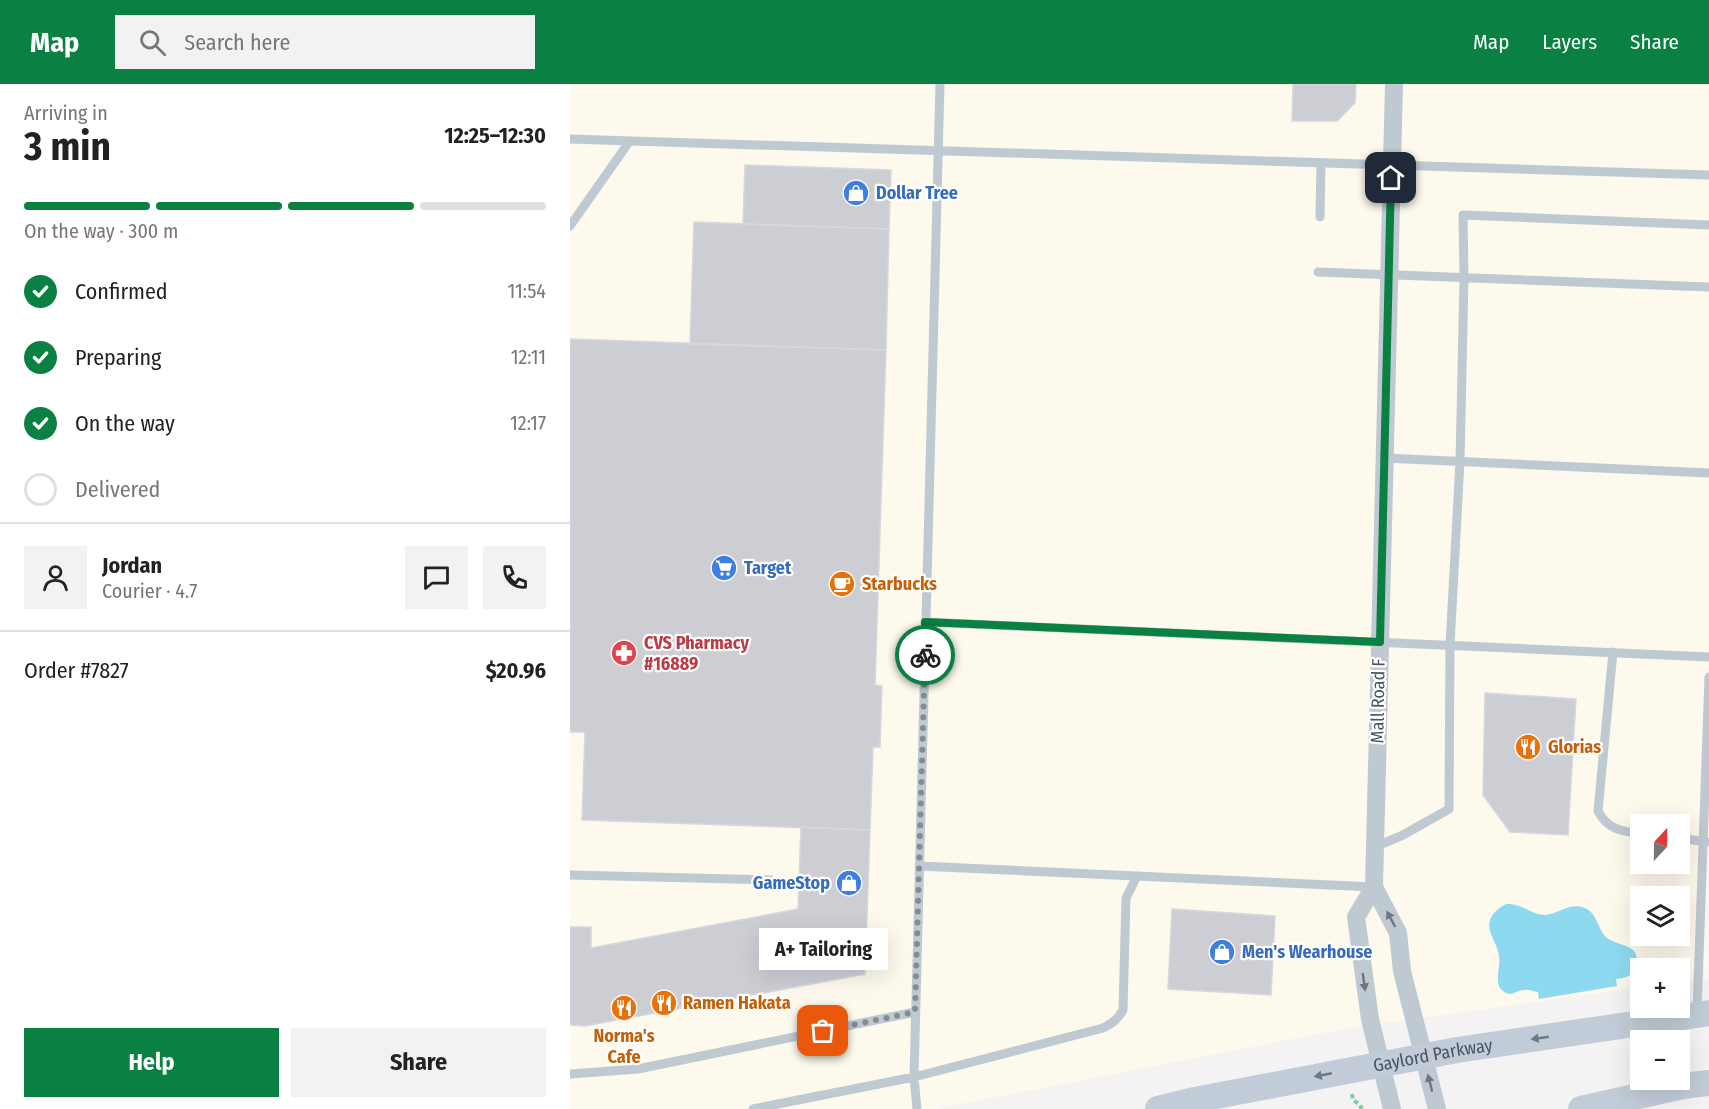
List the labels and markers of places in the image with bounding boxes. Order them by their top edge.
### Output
pin [1365,152,1416,203]
shop icon: Dollar Tree [841,178,871,208]
place label: Dollar Tree [876,182,958,204]
supermarket icon: Target [709,553,739,583]
place label: Target [744,557,792,579]
cafe icon: Starbucks [827,569,857,599]
place label: Starbucks [862,573,937,595]
place label: CVS Pharmacy #16889 [644,632,750,675]
pharmacy icon: CVS Pharmacy #16889 [609,638,639,668]
restaurant icon: Glorias [1513,732,1543,762]
place label: Glorias [1548,736,1601,758]
shop icon: GameStop [834,868,864,898]
place label: GameStop [753,872,830,894]
callout: A+ Tailoring [758,929,888,971]
shop icon: Men's Wearhouse [1207,937,1237,967]
place label: Men's Wearhouse [1242,941,1372,963]
restaurant icon: Ramen Hakata [649,988,679,1018]
place label: Ramen Hakata [683,992,791,1014]
restaurant icon: Norma's Cafe [609,993,639,1023]
pin [797,1005,848,1056]
place label: Norma's Cafe [593,1025,655,1068]

